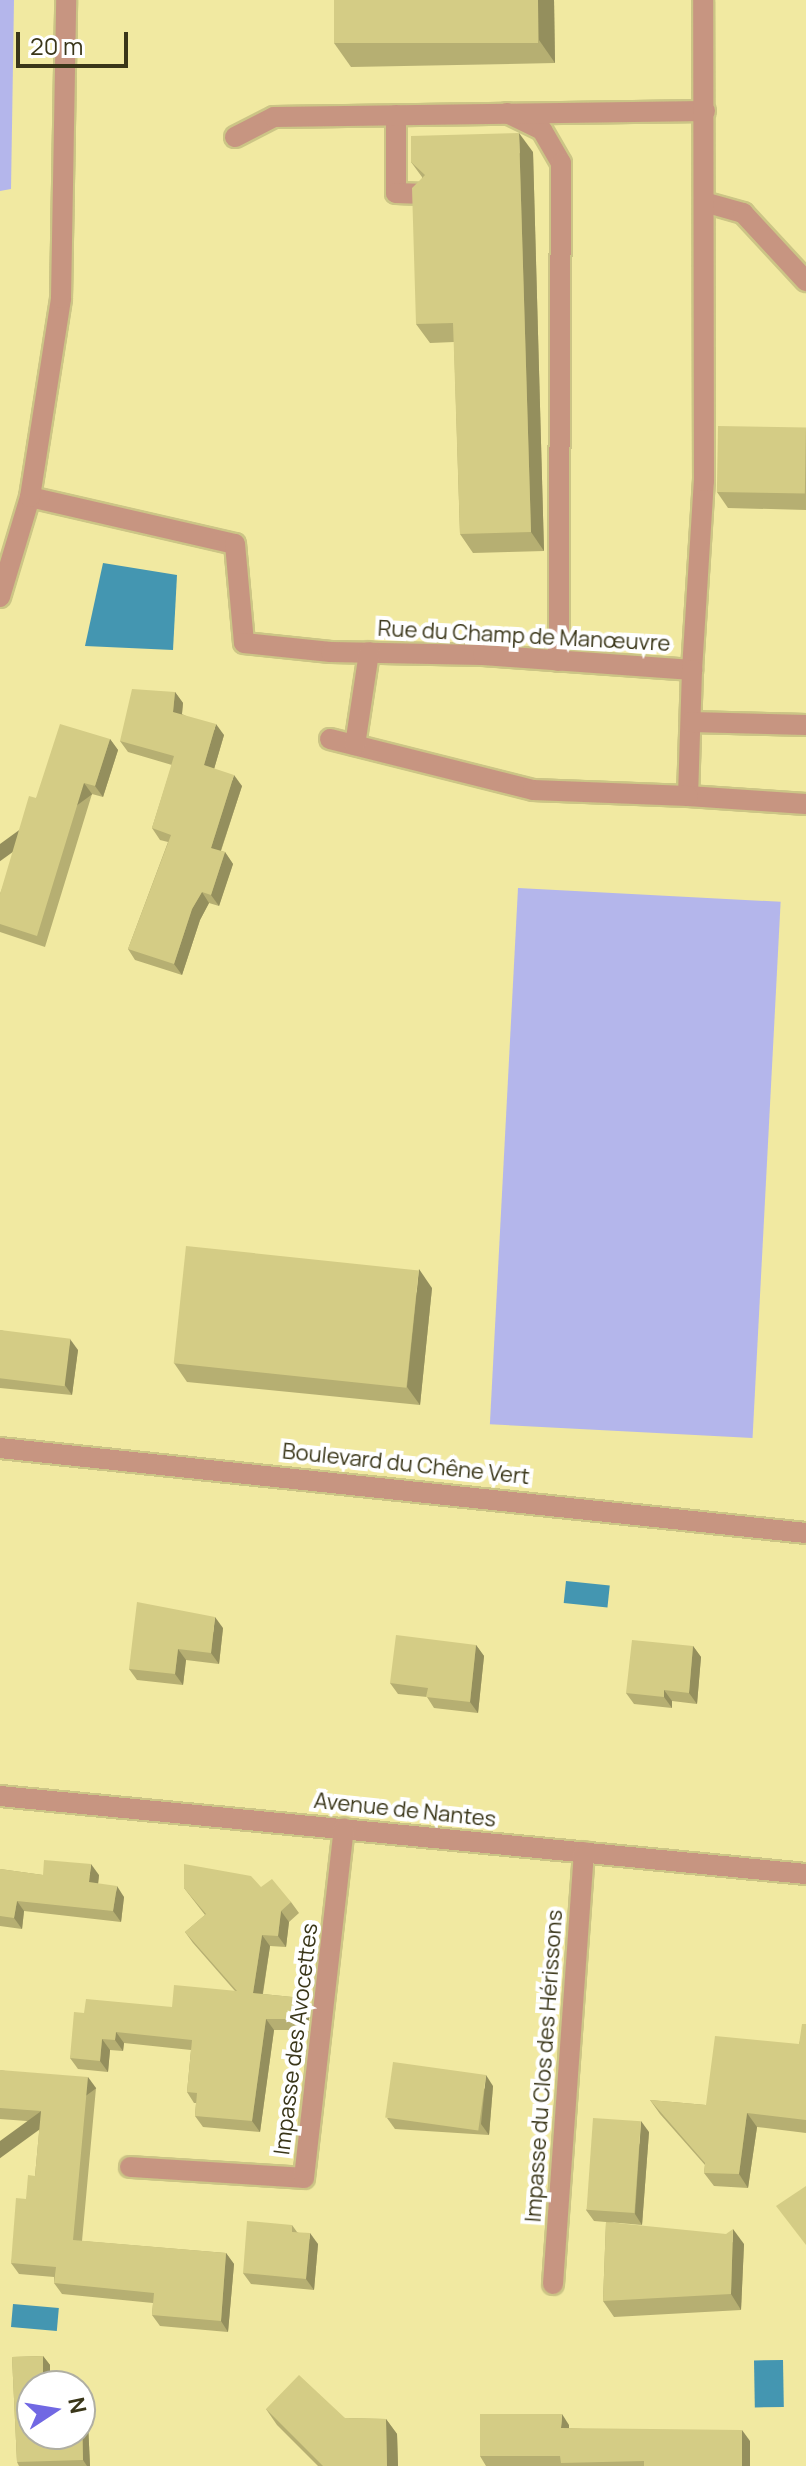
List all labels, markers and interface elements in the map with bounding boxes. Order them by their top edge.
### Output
scale bar [20,16,132,66]
text: 20 m [30,29,83,62]
street label: Rue du Champ de Manœuvre [377,615,671,657]
street label: Boulevard du Chêne Vert [281,1438,531,1490]
street label: Avenue de Nantes [313,1787,497,1833]
street label: Impasse du Clos des Hérissons [520,1909,568,2223]
street label: Impasse des Avocettes [269,1922,323,2156]
north arrow [16,2370,96,2450]
text: N [61,2395,94,2416]

